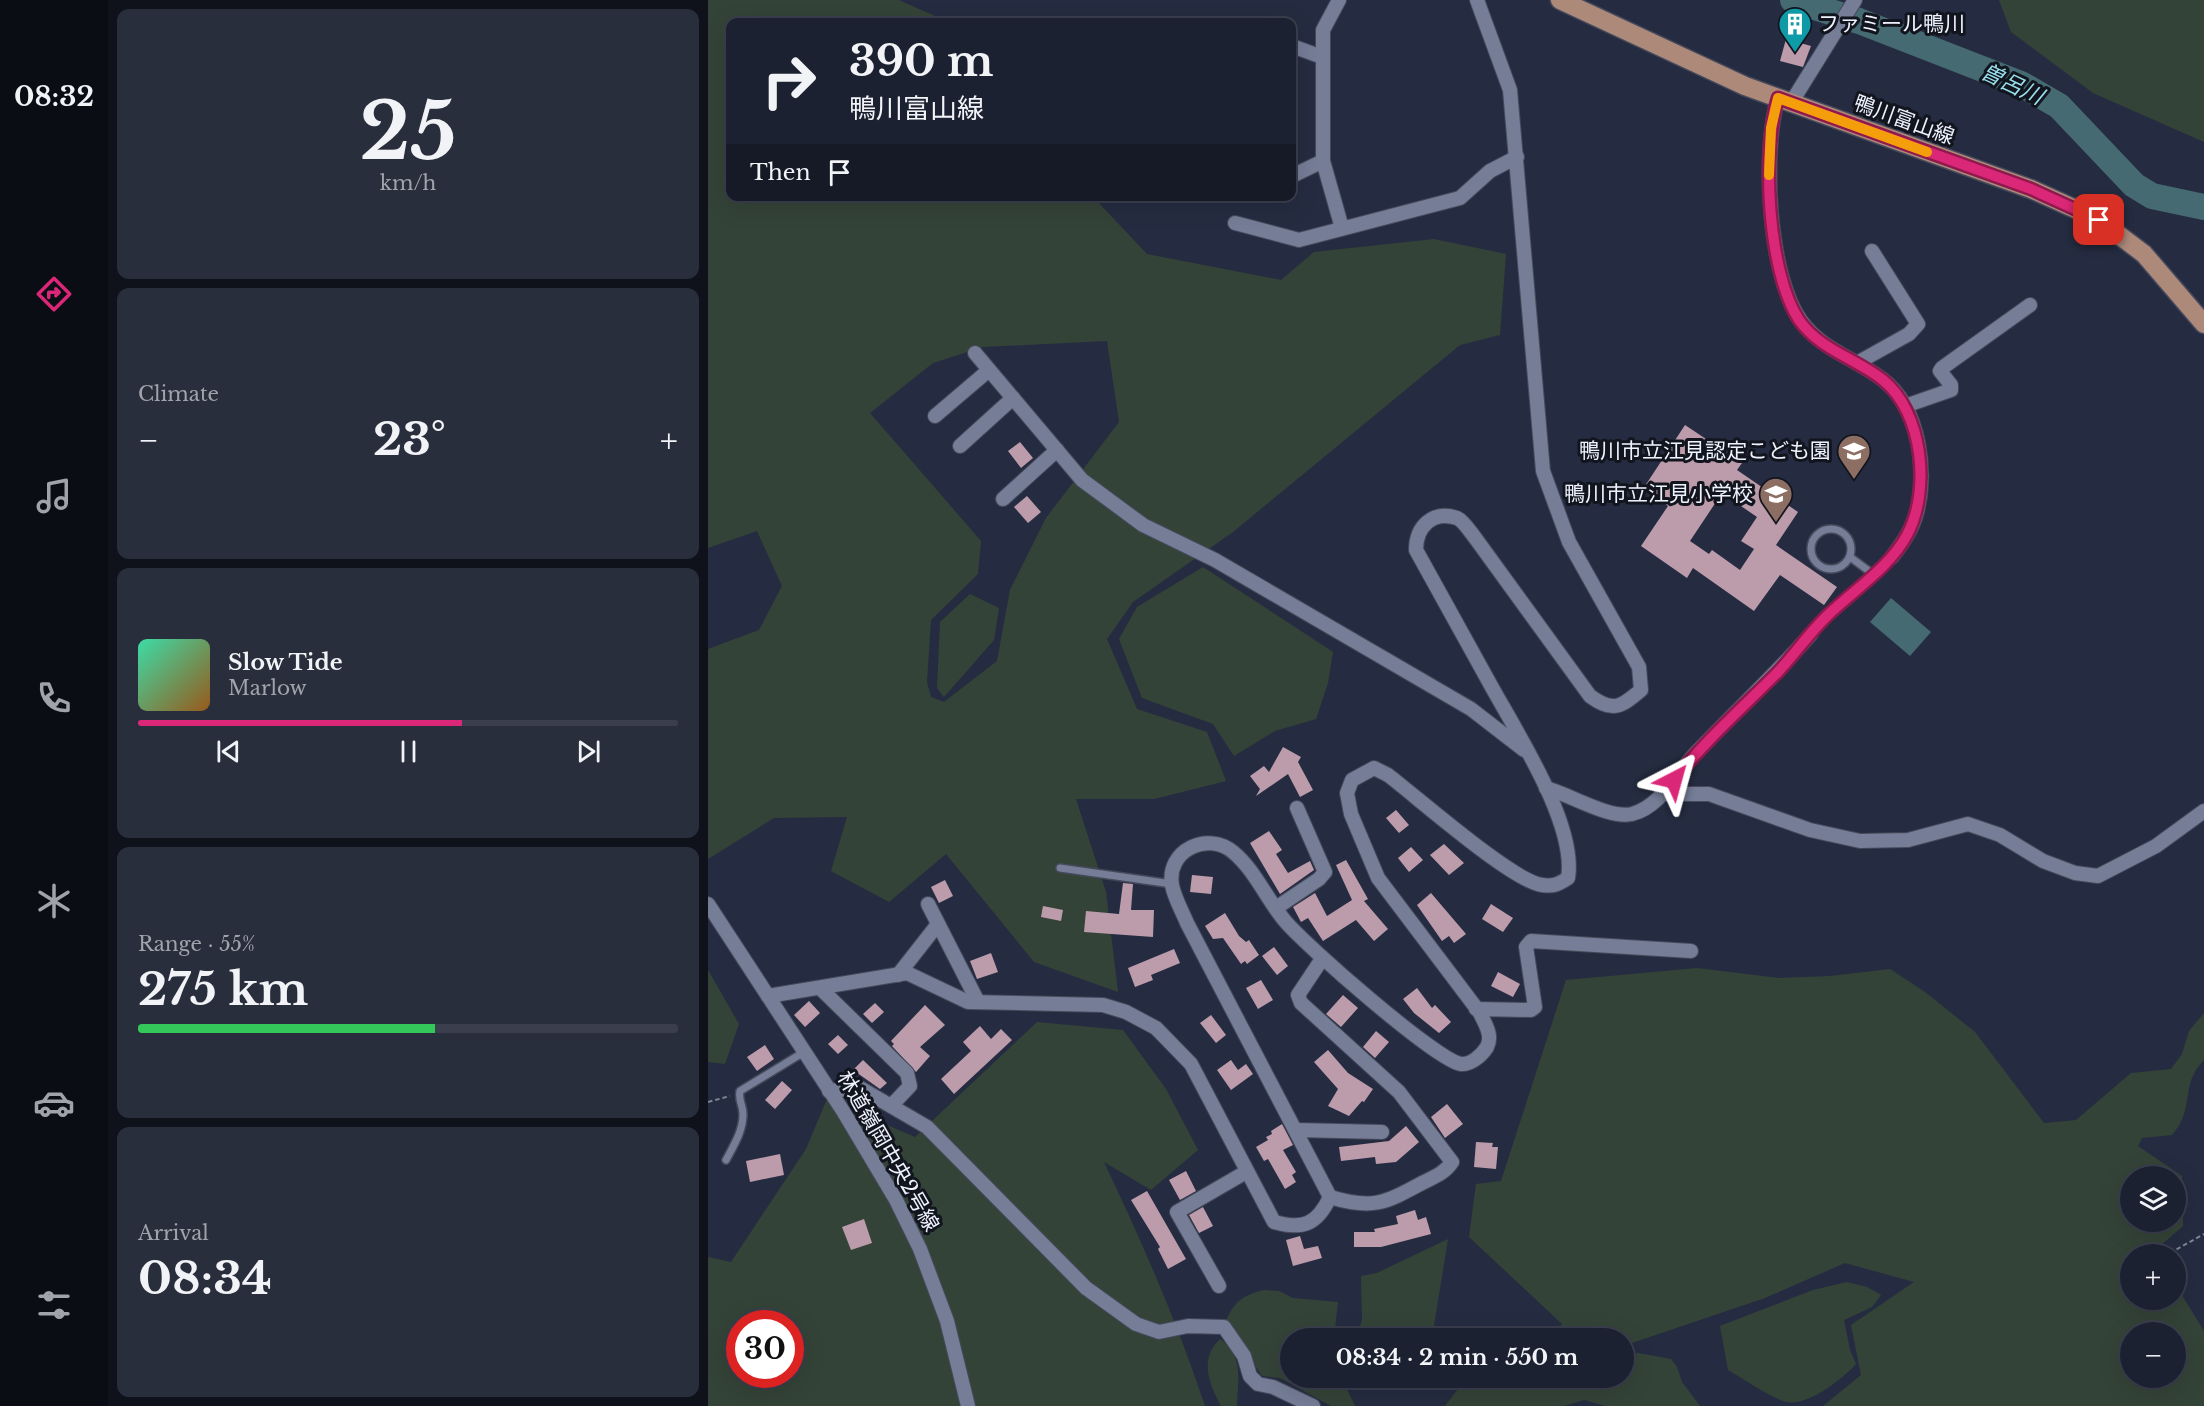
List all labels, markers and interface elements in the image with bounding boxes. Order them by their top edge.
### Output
building icon: ファミール鴨川 [1777,6,1813,53]
place label: ファミール鴨川 [1818,11,1965,37]
text: 390 m [849,35,993,87]
icon: right [750,42,828,120]
water label: 曽呂川 [1976,58,2049,111]
text: 08:32 [14,80,94,113]
text: 25 [359,83,457,180]
street label: 鴨川富山線 [1850,90,1958,150]
text: 鴨川富山線 [849,92,984,125]
icon: arrive [823,156,856,189]
text: Then [750,159,811,186]
text: km/h [380,171,436,195]
pin [2073,194,2124,245]
icon: arrive [2082,203,2115,236]
icon: directions [33,273,75,315]
text: Climate [138,382,219,406]
text: 23° [373,411,446,467]
text: − [138,420,159,461]
text: + [660,420,678,461]
school or university icon: 鴨川市立江見認定こども園 [1836,433,1872,480]
place label: 鴨川市立江見認定こども園 [1579,438,1831,464]
icon: music [33,475,75,517]
school or university icon: 鴨川市立江見小学校 [1758,476,1794,523]
place label: 鴨川市立江見小学校 [1564,481,1753,507]
text: Slow Tide [228,649,343,676]
text: Marlow [228,676,307,700]
icon: phone [33,677,75,719]
icon: previous [212,735,245,768]
icon: pause [392,735,425,768]
icon: next [572,735,605,768]
position arrow [1642,748,1706,812]
icon: climate [33,880,75,922]
text: Range · 55% [138,932,255,956]
text: 275 km [138,961,308,1017]
street label: 林道嶺岡中央2号線 [832,1066,944,1236]
icon: car [33,1082,75,1124]
map controls [2120,1166,2186,1388]
button: layers [2120,1166,2186,1232]
text: Arrival [138,1221,209,1245]
button: + [2120,1244,2186,1310]
text: 08:34 [138,1250,272,1306]
icon: filters [33,1284,75,1326]
speed limit sign: 30 [726,1310,804,1388]
button: − [2120,1322,2186,1388]
text: 08:34 · 2 min · 550 m [1336,1344,1578,1371]

